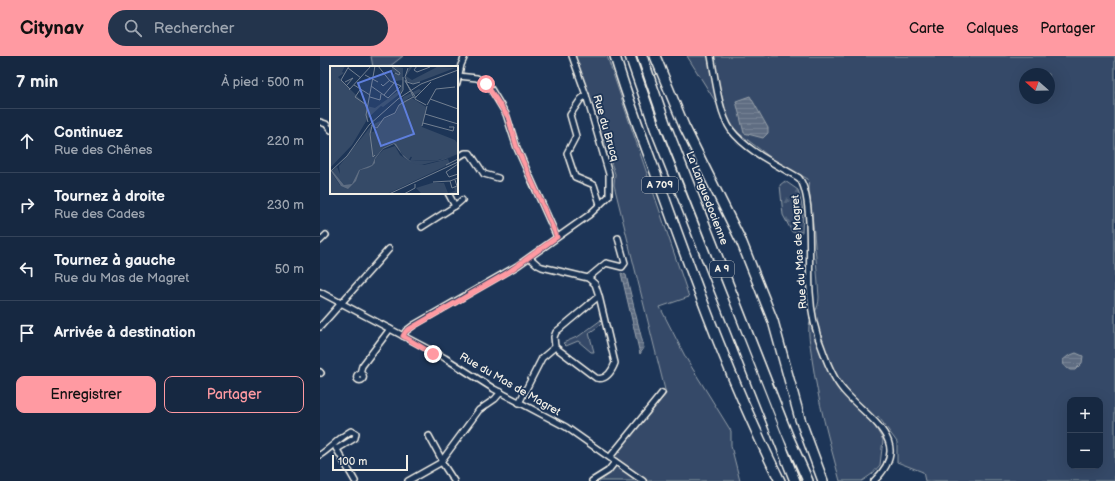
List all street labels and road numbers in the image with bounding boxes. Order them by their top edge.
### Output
street label: Rue du Brucq [590,93,622,163]
street label: La Languedocienne [683,149,731,247]
road number: A 709 [642,177,678,193]
street label: Rue du Mas de Magret [788,194,809,310]
road number: A 9 [710,261,734,277]
street label: Rue du Mas de Magret [457,350,563,419]

